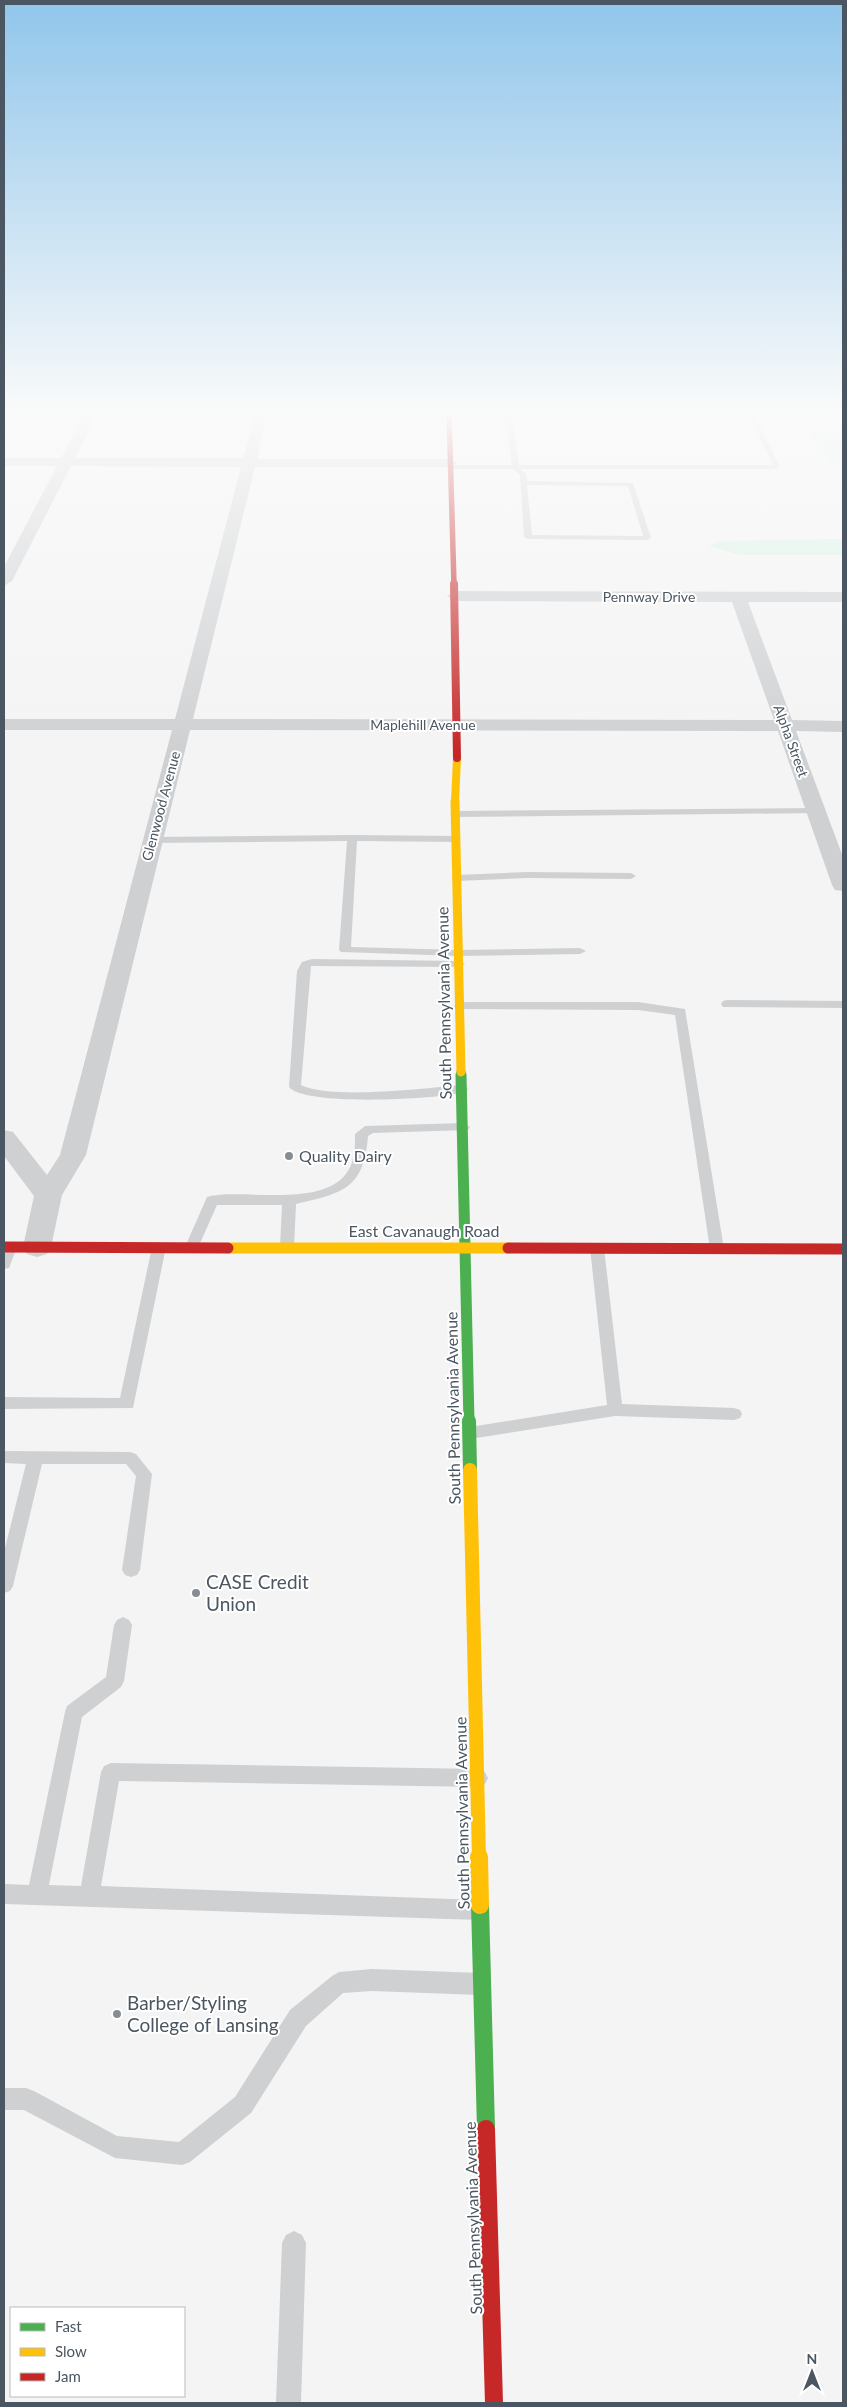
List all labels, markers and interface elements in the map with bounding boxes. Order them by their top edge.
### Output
street label: Pennway Drive [603,588,695,605]
street label: Alpha Street [771,702,812,779]
street label: Maplehill Avenue [370,716,476,733]
street label: Glenwood Avenue [138,749,183,863]
street label: South Pennsylvania Avenue [432,906,455,1100]
place label: Quality Dairy [299,1146,392,1165]
marker: Quality Dairy [283,1150,295,1162]
street label: East Cavanaugh Road [349,1221,500,1240]
street label: South Pennsylvania Avenue [441,1311,464,1505]
place label: CASE Credit Union [206,1570,309,1615]
marker: CASE Credit Union [190,1587,202,1599]
street label: South Pennsylvania Avenue [450,1716,473,1910]
place label: Barber/Styling College of Lansing [127,1991,279,2036]
marker: Barber/Styling College of Lansing [111,2008,123,2020]
street label: South Pennsylvania Avenue [460,2121,485,2315]
legend [10,2307,185,2397]
text: Fast [55,2317,82,2335]
text: Slow [55,2342,87,2360]
north arrow [787,2347,837,2397]
text: N [807,2350,817,2367]
text: Jam [55,2367,81,2385]

